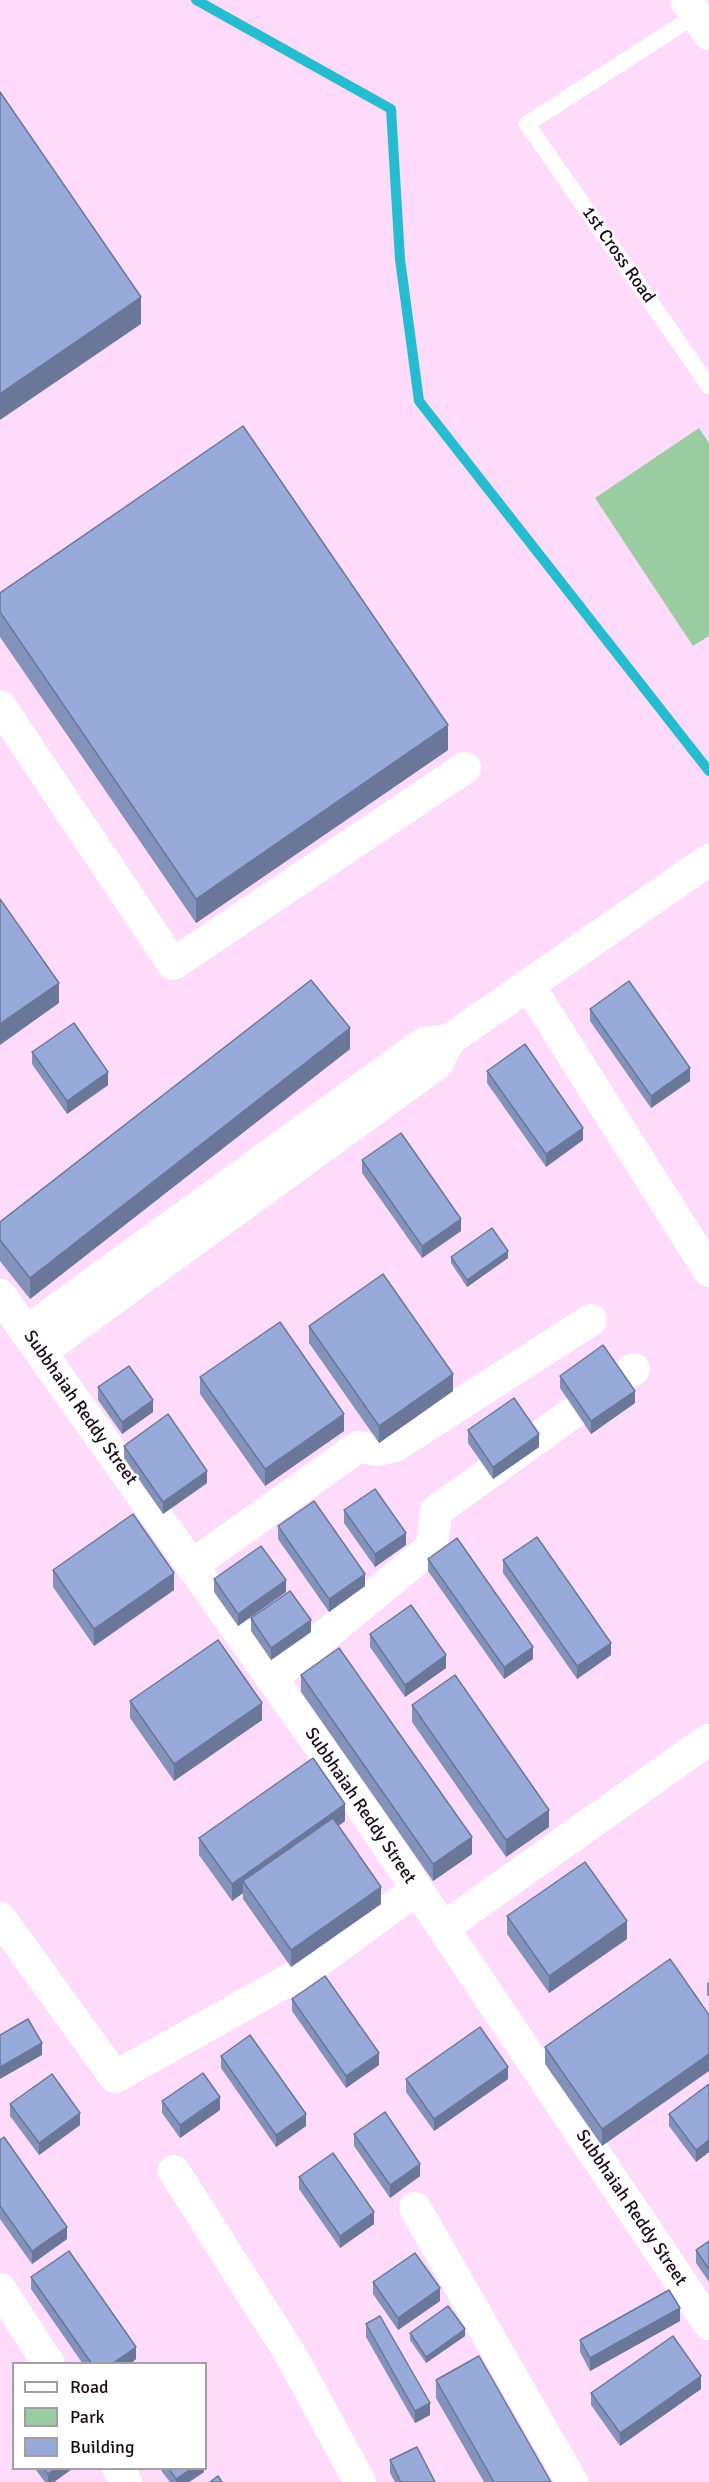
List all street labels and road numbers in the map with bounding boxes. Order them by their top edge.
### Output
street label: 1st Cross Road [577,203,659,307]
street label: Subbhaiah Reddy Street [19,1327,141,1489]
street label: Subbhaiah Reddy Street [300,1724,420,1888]
street label: Subbhaiah Reddy Street [571,2126,691,2290]

